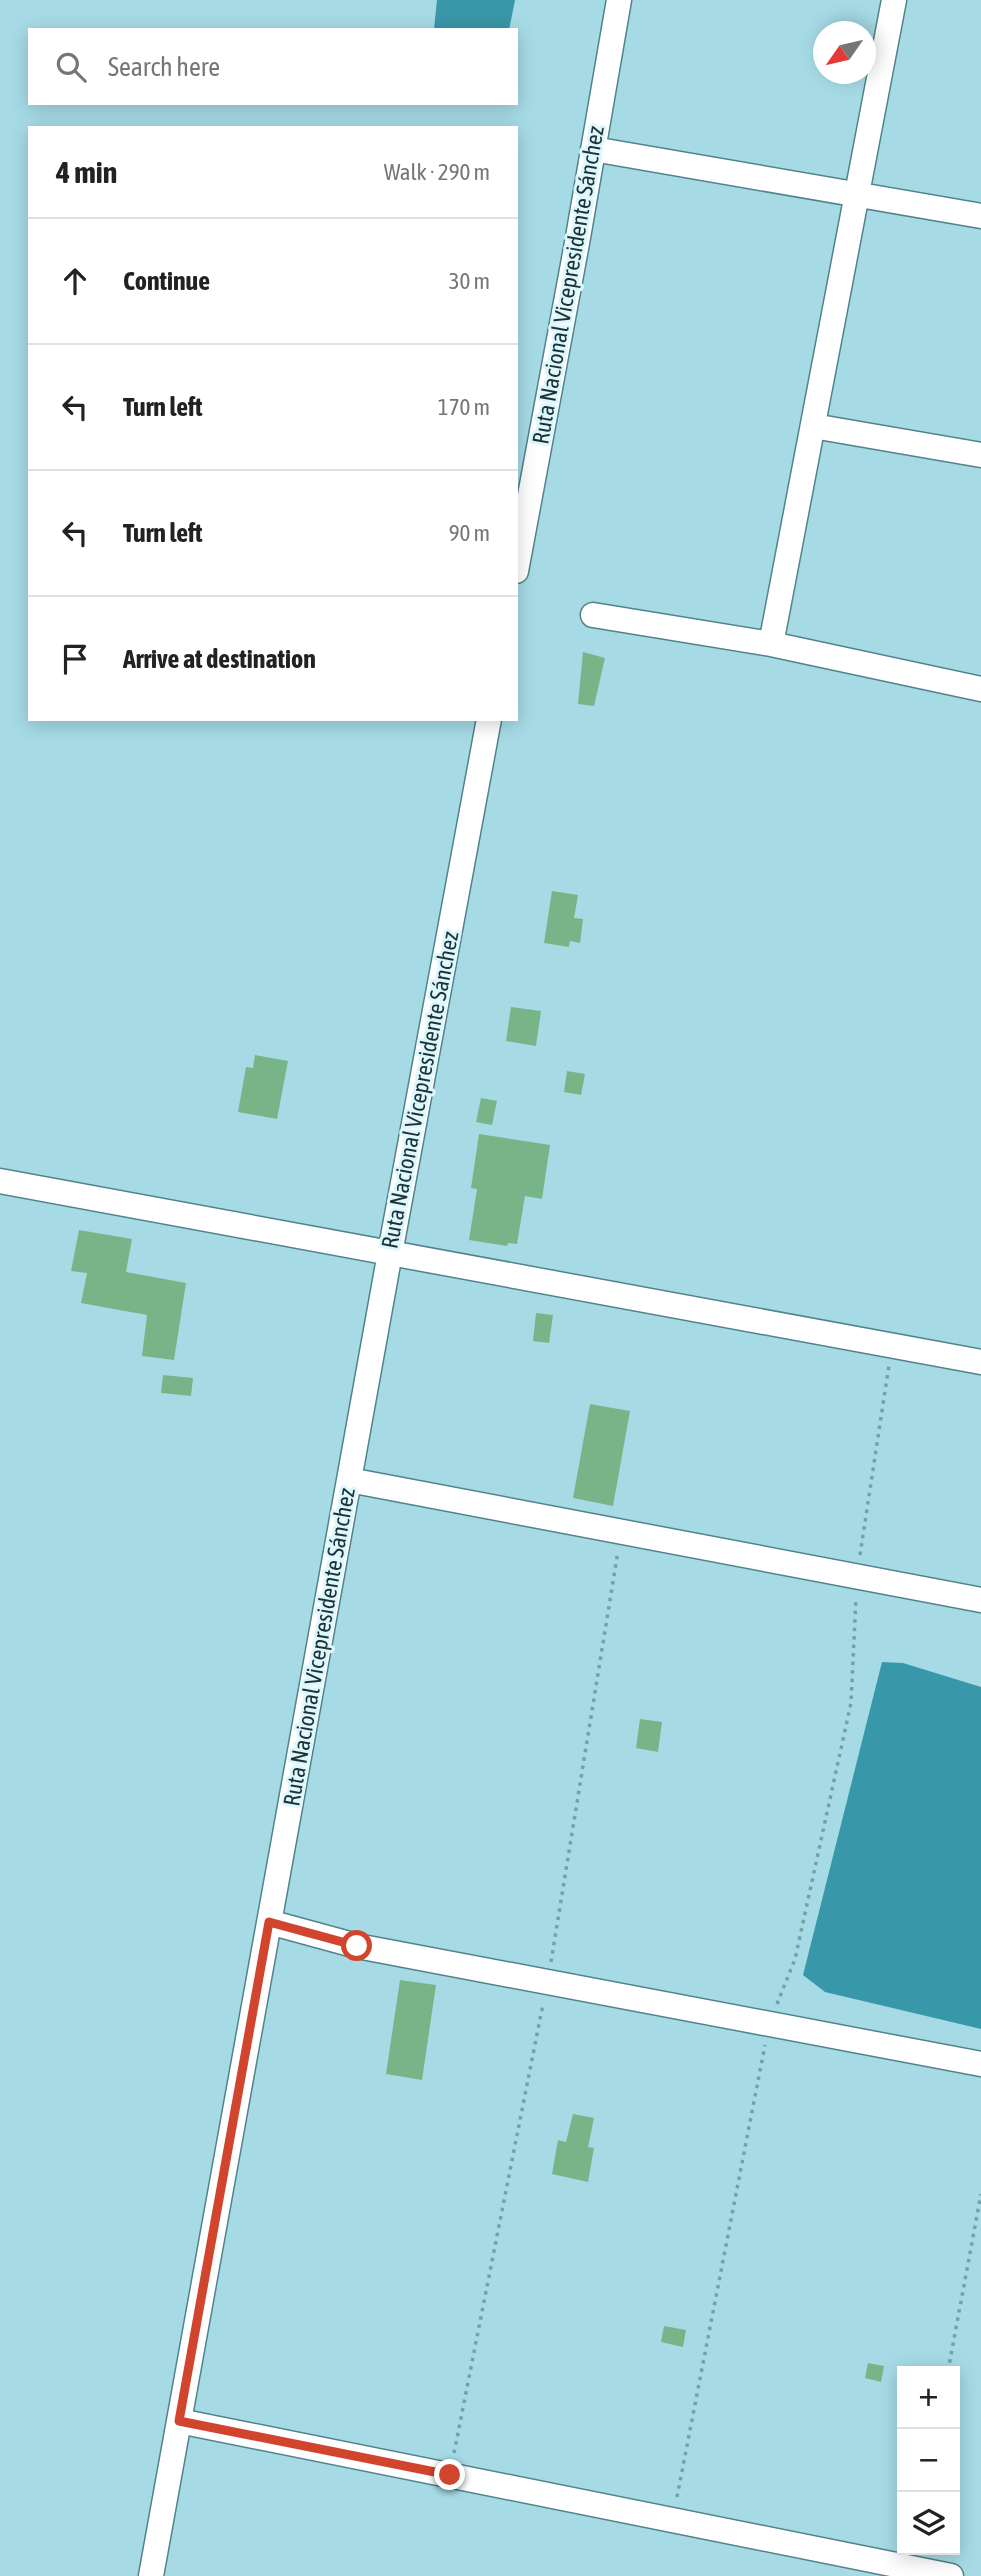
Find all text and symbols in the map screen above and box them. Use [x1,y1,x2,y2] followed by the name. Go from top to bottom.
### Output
[813,21,876,84] north arrow
[28,28,518,105] search box
[52,48,90,86] icon: search
[108,52,220,82] text: Search here
[527,124,609,446] street label: Ruta Nacional Vicepresidente Sánchez
[56,155,117,189] text: 4 min
[384,159,490,185] text: Walk · 290 m
[56,262,94,300] icon: ahead
[123,266,210,296] text: Continue
[449,268,490,294] text: 30 m
[56,388,94,426] icon: left
[123,392,203,422] text: Turn left
[438,394,490,420] text: 170 m
[56,514,94,552] icon: left
[123,518,203,548] text: Turn left
[449,520,490,546] text: 90 m
[56,640,94,678] icon: arrive
[123,644,316,674] text: Arrive at destination
[376,929,464,1251] street label: Ruta Nacional Vicepresidente Sánchez
[278,1486,360,1808] street label: Ruta Nacional Vicepresidente Sánchez
[341,1930,372,1961] route start
[897,2366,960,2555] map controls
[897,2366,960,2429] button: +
[897,2429,960,2492] button: −
[434,2459,465,2490] route end
[897,2492,960,2555] button: layers

